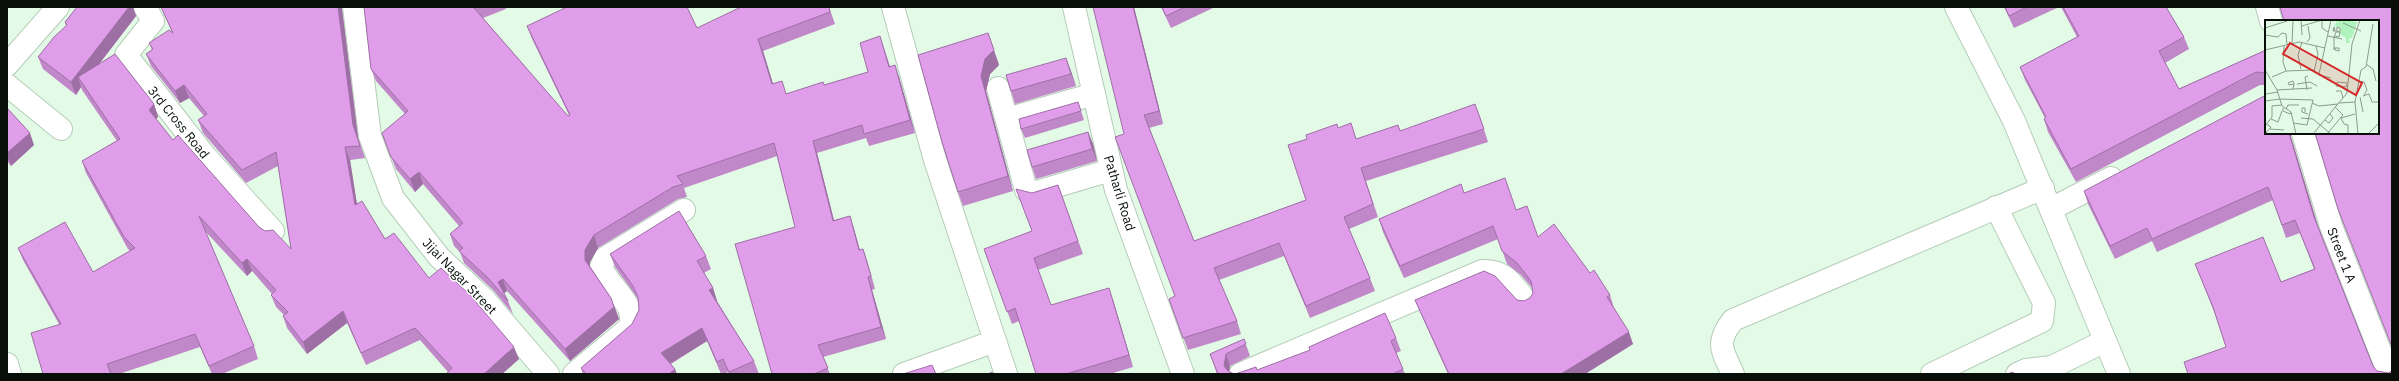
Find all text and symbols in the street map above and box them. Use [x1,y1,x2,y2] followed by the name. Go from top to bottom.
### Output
[2265,20,2379,134] inset map
[144,82,213,162] street label: 3rd Cross Road
[1100,153,1139,233] street label: Patharli Road
[2323,225,2360,286] street label: Street 1 A
[419,235,500,318] street label: Jijai Nagar Street

